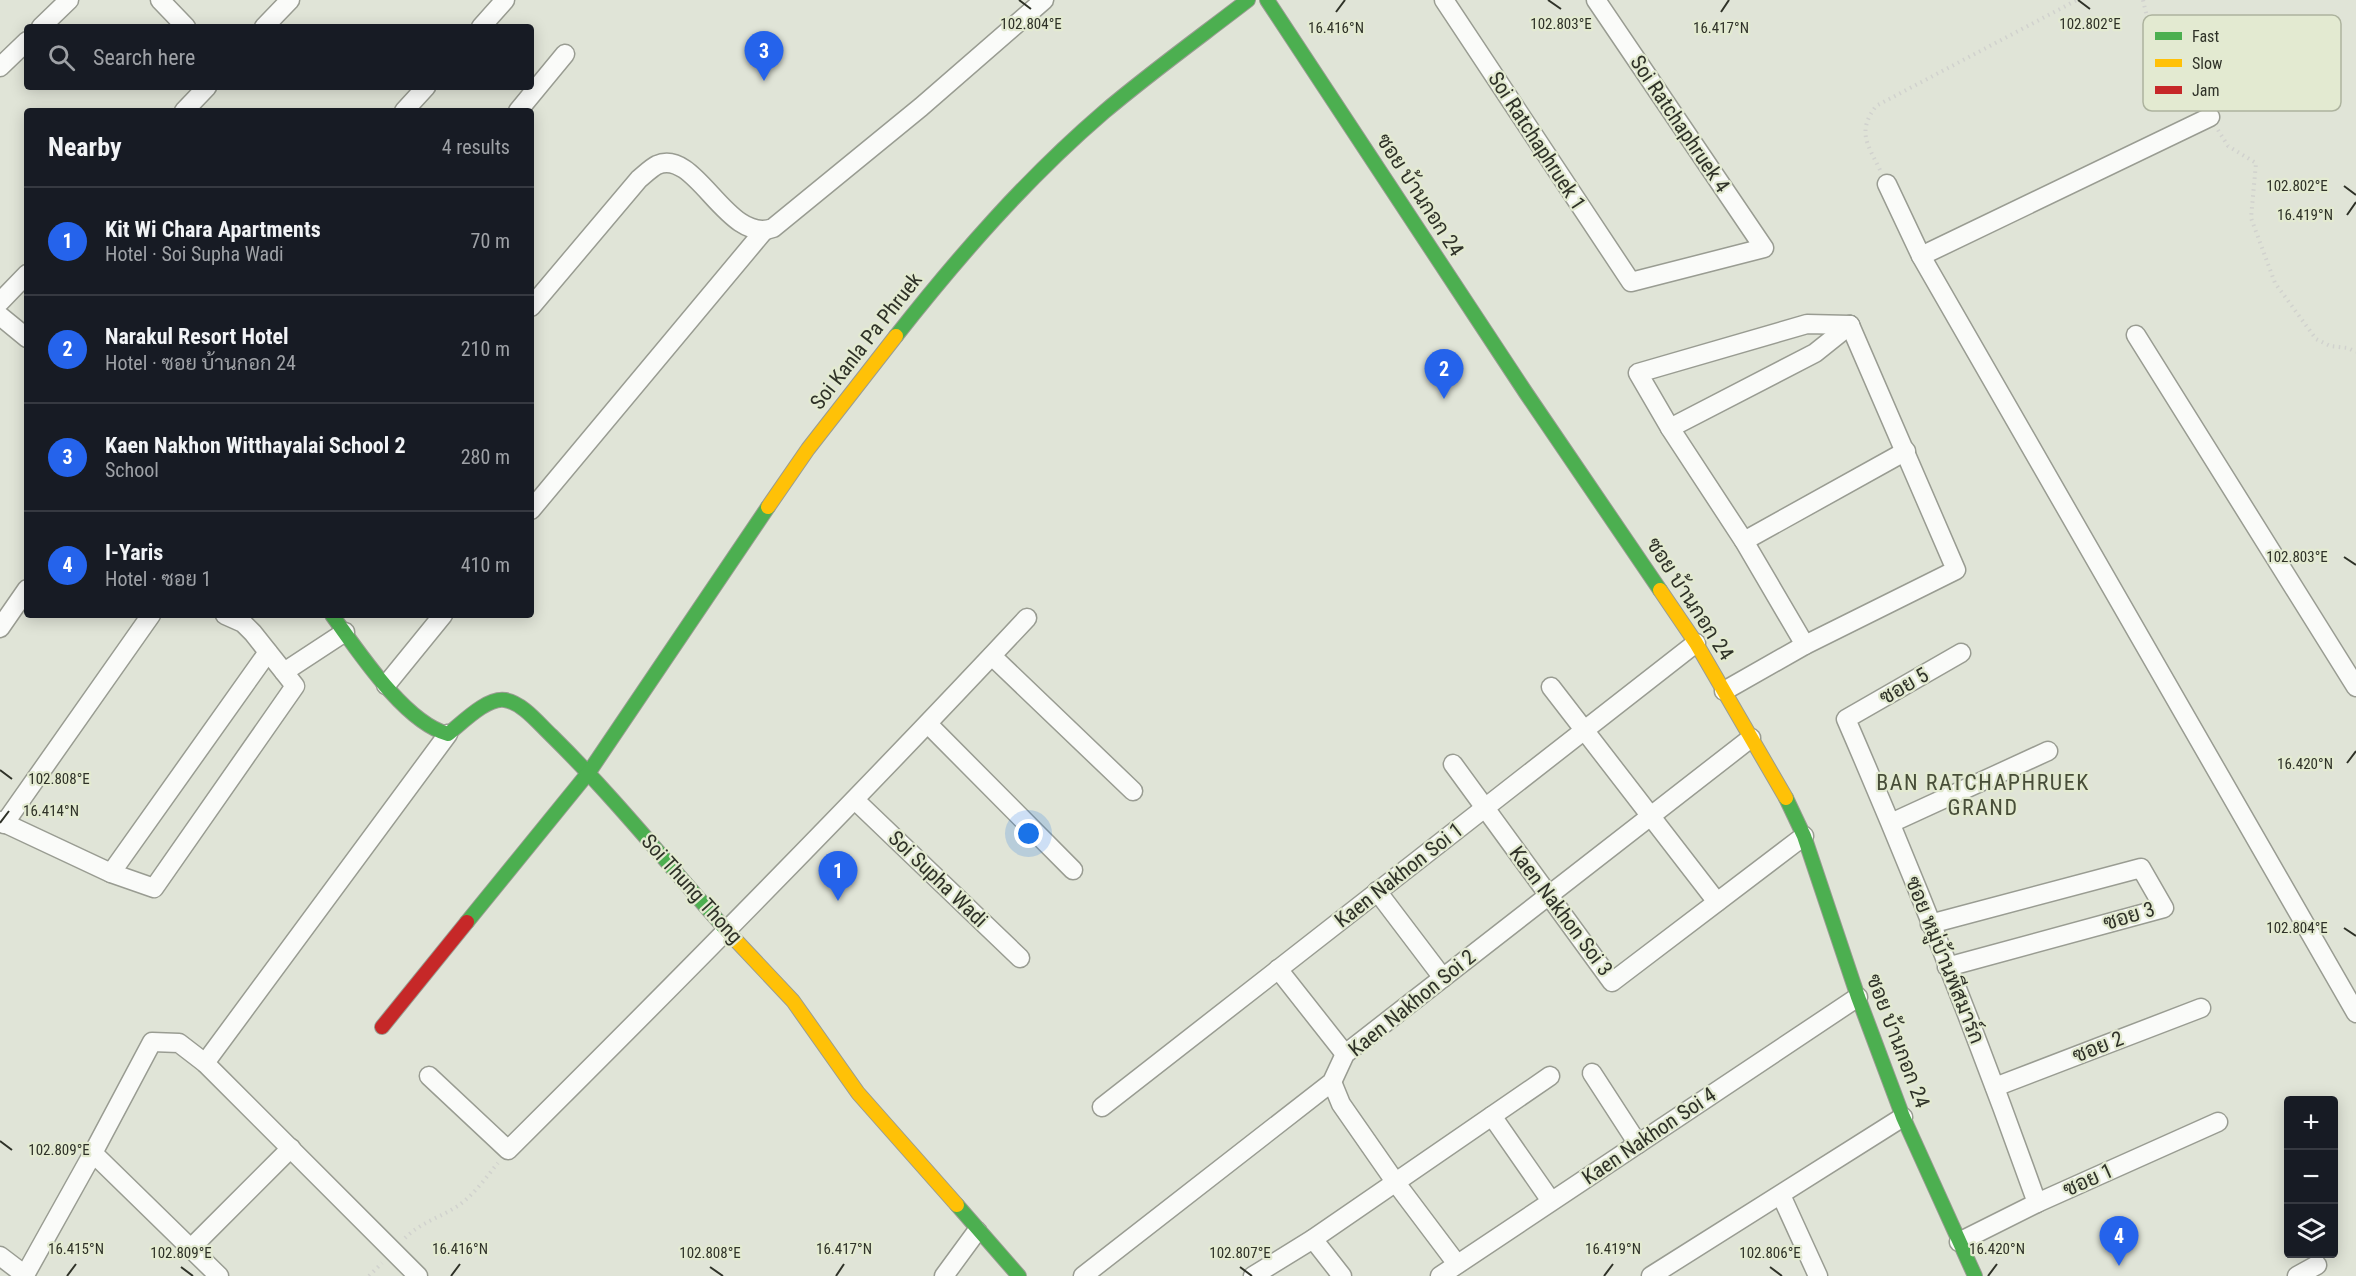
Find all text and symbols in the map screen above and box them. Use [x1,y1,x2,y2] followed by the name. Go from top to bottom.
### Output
[1000,15,1062,33] text: 102.804°E
[1530,15,1592,33] text: 102.803°E
[2059,15,2121,33] text: 102.802°E
[2143,15,2341,111] legend
[1308,19,1364,37] text: 16.416°N
[1693,19,1749,37] text: 16.417°N
[24,24,534,90] search box
[2192,27,2219,46] text: Fast
[744,32,783,81] pin: 3
[45,41,78,74] icon: search
[93,45,195,70] text: Search here
[1625,51,1735,197] street label: Soi Ratchaphruek 4
[2192,54,2222,73] text: Slow
[1483,67,1591,215] street label: Soi Ratchaphruek 1
[2192,81,2219,100] text: Jam
[1371,129,1469,261] street label: ซอย บ้านกอก 24
[48,132,122,162] text: Nearby
[442,135,510,159] text: 4 results
[2266,177,2328,195] text: 102.802°E
[2277,206,2333,224] text: 16.419°N
[105,217,321,242] text: Kit Wi Chara Apartments
[62,229,73,253] text: 1
[471,229,510,253] text: 70 m
[105,242,284,266] text: Hotel · Soi Supha Wadi
[805,268,927,414] street label: Soi Kanla Pa Phruek
[105,324,289,349] text: Narakul Resort Hotel
[62,337,73,361] text: 2
[461,337,510,361] text: 210 m
[1424,350,1464,399] pin: 2
[105,351,296,375] text: Hotel · ซอย บ้านกอก 24
[105,433,406,458] text: Kaen Nakhon Witthayalai School 2
[62,445,73,469] text: 3
[461,445,510,469] text: 280 m
[105,458,159,482] text: School
[1641,533,1739,665] street label: ซอย บ้านกอก 24
[105,540,163,565] text: I-Yaris
[2266,548,2328,566] text: 102.803°E
[62,553,73,577] text: 4
[461,553,510,577] text: 410 m
[105,567,211,591] text: Hotel · ซอย 1
[1875,662,1933,710] street label: ซอย 5
[2277,755,2333,773] text: 16.420°N
[28,770,90,788] text: 102.808°E
[1876,770,2090,820] district label: BAN RATCHAPHRUEK GRAND
[23,802,79,820] text: 16.414°N
[1330,818,1468,932] street label: Kaen Nakhon Soi 1
[1014,819,1043,848] your location
[883,826,993,932] street label: Soi Supha Wadi
[637,829,747,949] street label: Soi Thung Thong
[1504,841,1618,981] street label: Kaen Nakhon Soi 3
[818,852,858,901] pin: 1
[1898,872,1991,1048] street label: ซอย หมู่บ้านพีสมาร์ก
[2100,897,2158,935] street label: ซอย 3
[2266,919,2328,937] text: 102.804°E
[1344,945,1480,1061] street label: Kaen Nakhon Soi 2
[1861,971,1935,1111] street label: ซอย บ้านกอก 24
[2069,1026,2127,1068] street label: ซอย 2
[1578,1082,1720,1190] street label: Kaen Nakhon Soi 4
[2284,1096,2338,1258] map controls
[2284,1096,2338,1150] button: +
[28,1141,90,1159] text: 102.809°E
[2284,1150,2338,1204] button: −
[2059,1158,2117,1202] street label: ซอย 1
[2284,1204,2338,1258] button: layers
[2100,1216,2138,1266] pin: 4
[48,1240,104,1258] text: 16.415°N
[432,1240,488,1258] text: 16.416°N
[816,1240,872,1258] text: 16.417°N
[1585,1240,1641,1258] text: 16.419°N
[1969,1240,2025,1258] text: 16.420°N
[150,1244,212,1262] text: 102.809°E
[679,1244,741,1262] text: 102.808°E
[1209,1244,1271,1262] text: 102.807°E
[1739,1244,1801,1262] text: 102.806°E

